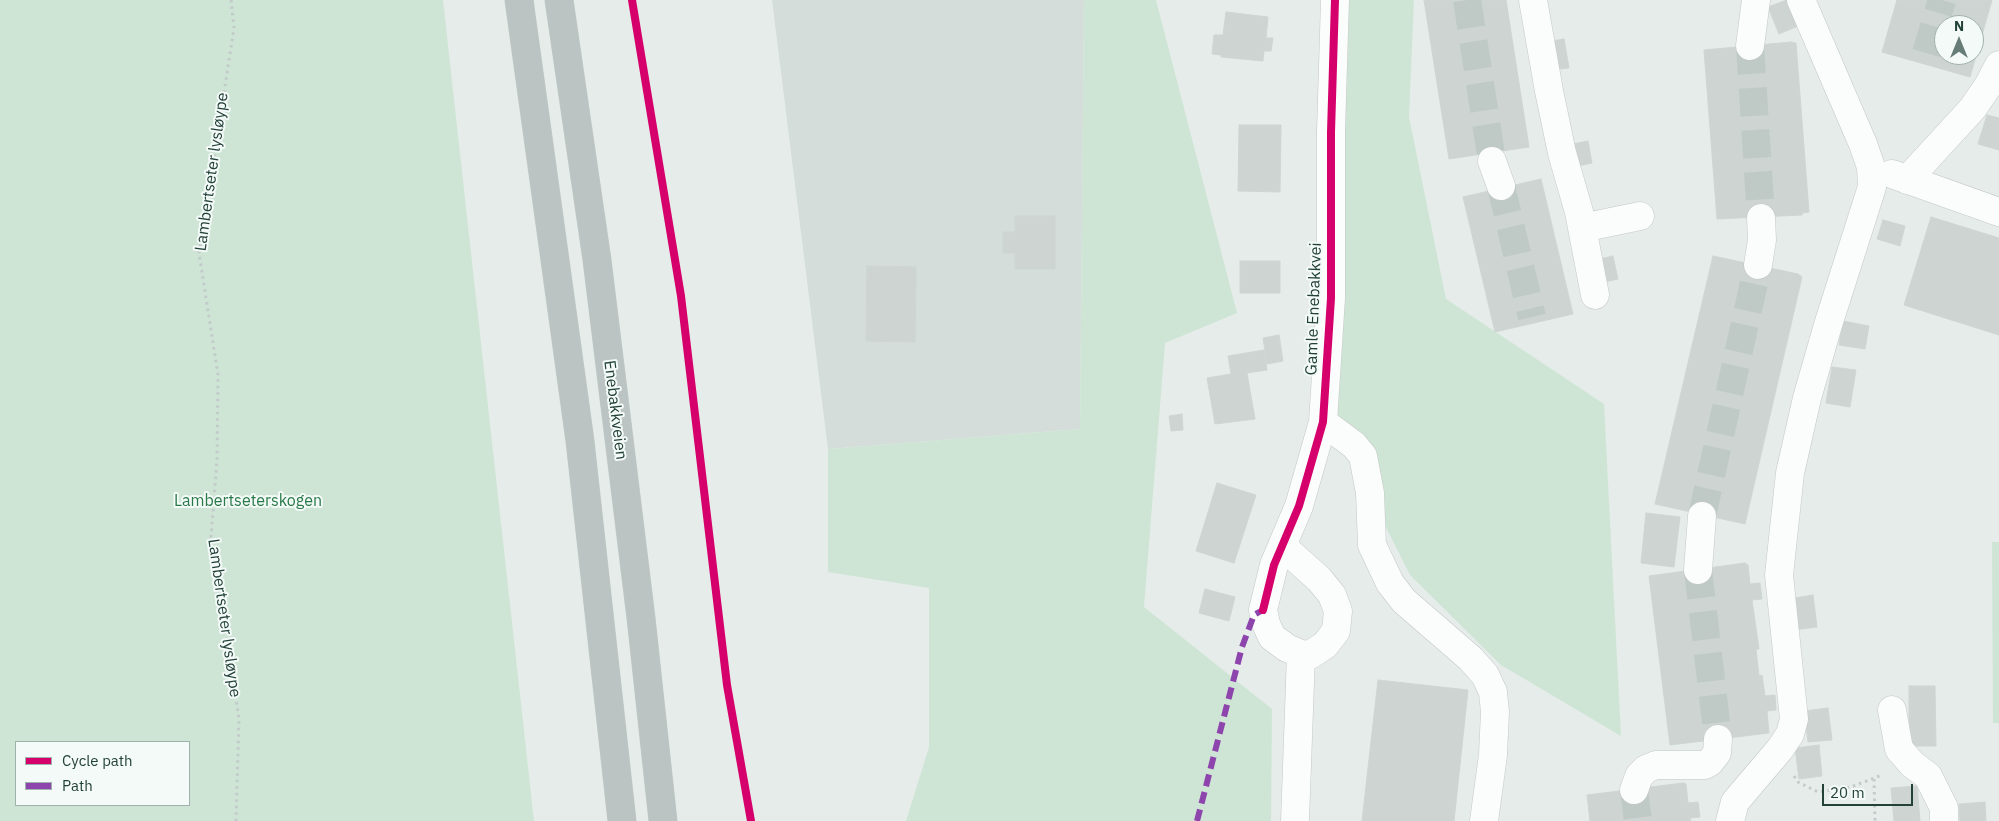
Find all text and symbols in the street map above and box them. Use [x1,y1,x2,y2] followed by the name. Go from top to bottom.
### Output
[1934,15,1984,65] north arrow
[1954,17,1964,35] text: N
[191,91,233,253] street label: Lambertseter lysløype
[1302,242,1326,376] street label: Gamle Enebakkvei
[599,359,631,461] street label: Enebakkveien
[174,491,322,511] park label: Lambertseterskogen
[203,537,245,699] street label: Lambertseter lysløype
[15,741,190,806] legend
[62,751,133,770] text: Cycle path
[1824,774,1915,806] scale bar
[62,776,93,795] text: Path
[1830,783,1865,802] text: 20 m

